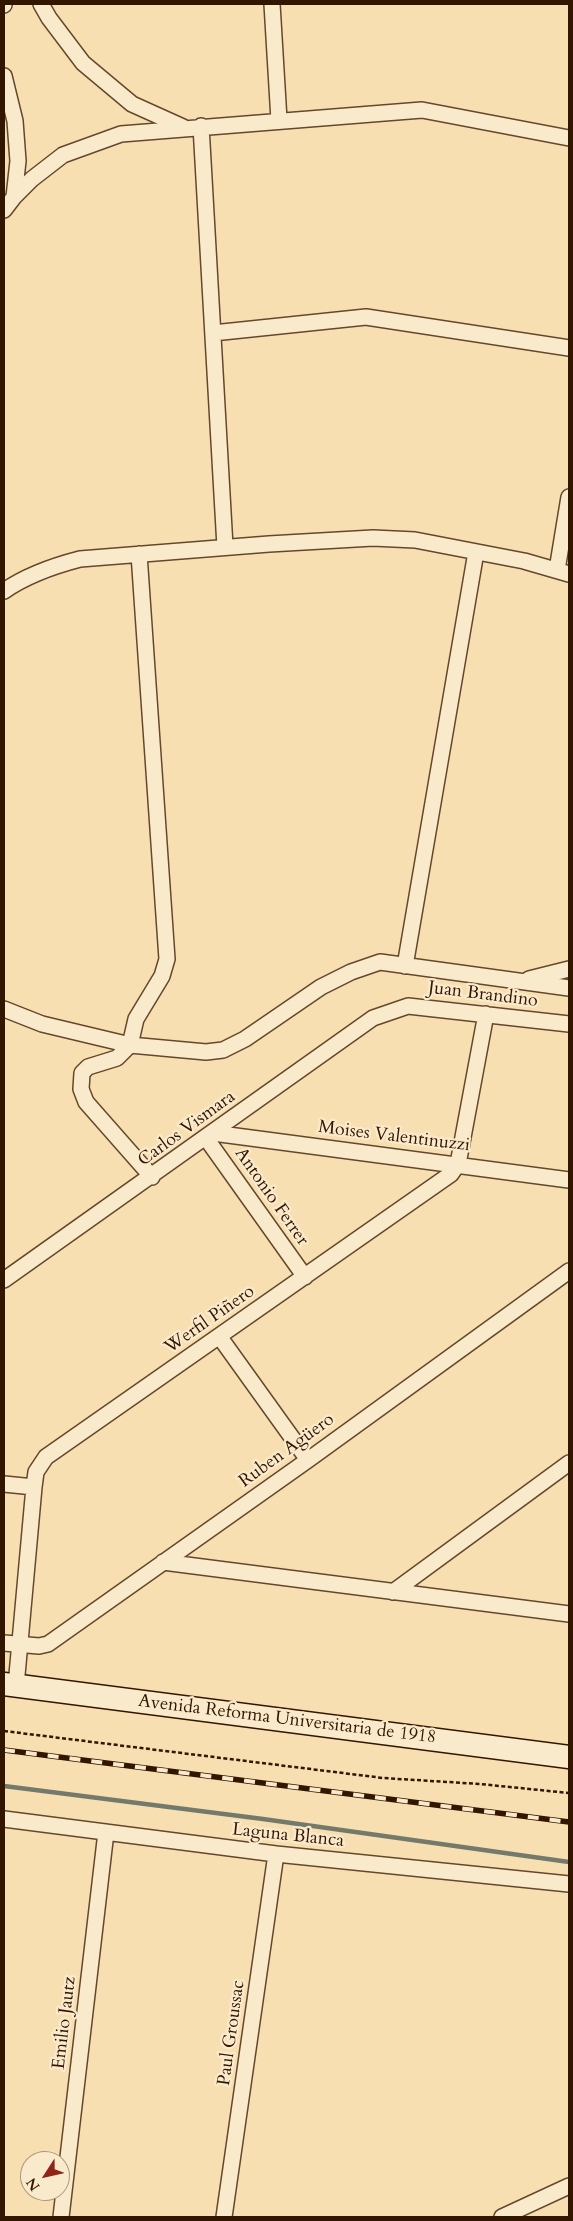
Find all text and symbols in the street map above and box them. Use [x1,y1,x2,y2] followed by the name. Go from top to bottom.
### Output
[427,978,539,1012] street label: Juan Brandino
[134,1086,240,1172] street label: Carlos Vismara
[317,1117,471,1157] street label: Moises Valentinuzzi
[229,1144,313,1250] street label: Antonio Ferrer
[161,1281,259,1359] street label: Werfil Piñero
[235,1409,339,1493] street label: Ruben Agüero
[137,1691,437,1749] street label: Avenida Reforma Universitaria de 1918
[231,1819,345,1853] street label: Laguna Blanca
[49,1975,81,2071] street label: Emilio Jautz
[214,1979,250,2087] street label: Paul Groussac
[20,2151,70,2201] north arrow
[22,2174,44,2195] text: N

